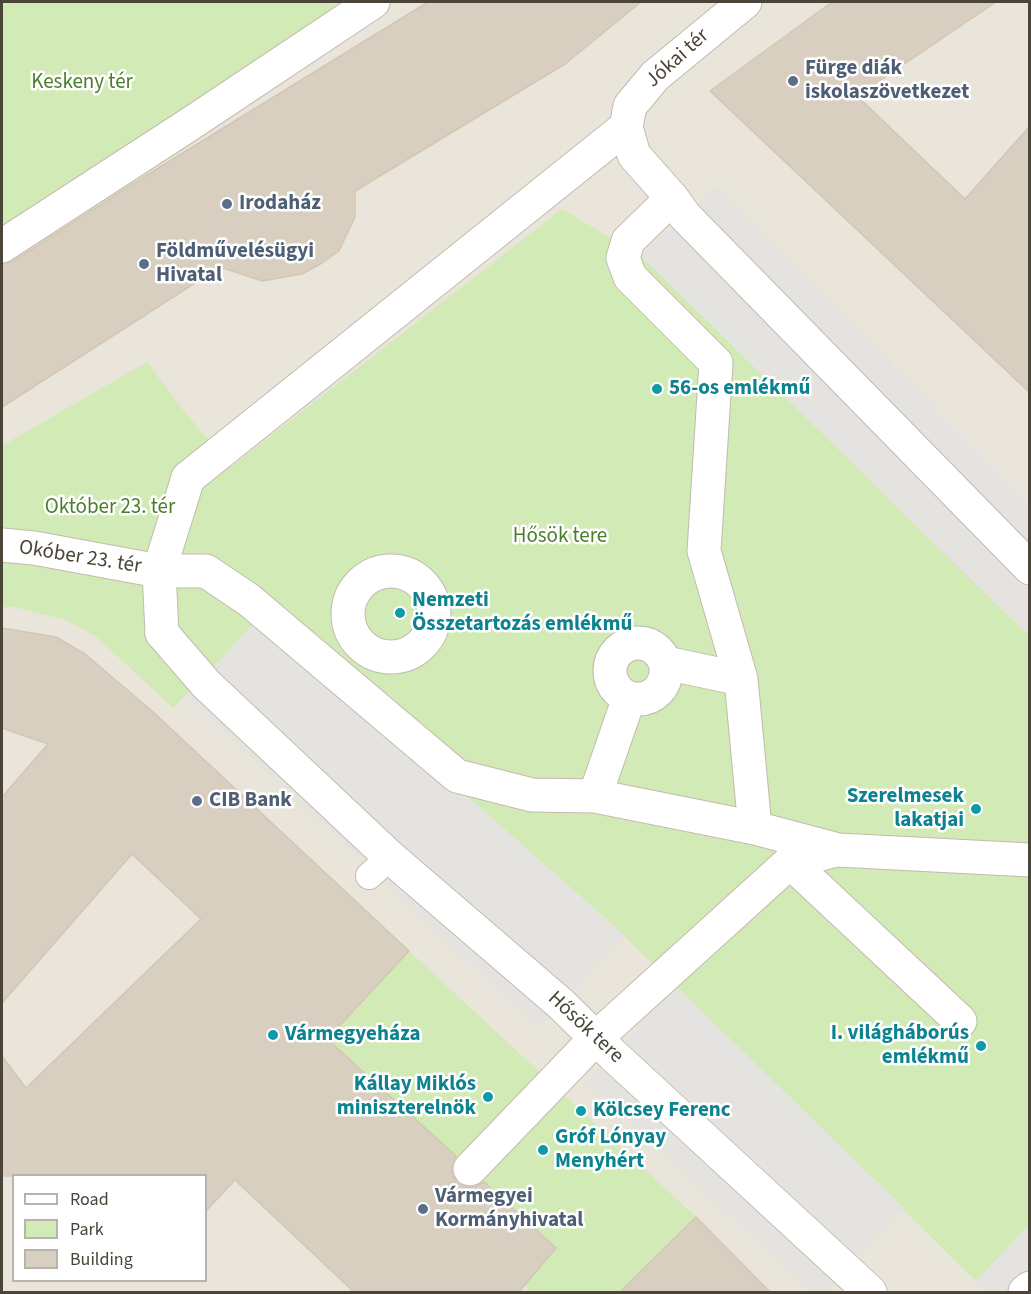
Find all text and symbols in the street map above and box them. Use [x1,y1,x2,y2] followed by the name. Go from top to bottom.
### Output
[641,24,715,94] street label: Jókai tér
[805,56,969,106] place label: Fürge diák iskolaszövetkezet
[31,70,133,96] park label: Keskeny tér
[786,74,800,88] marker: Fürge diák iskolaszövetkezet
[239,191,321,217] place label: Irodaház
[220,197,234,211] marker: Irodaház
[156,239,314,289] place label: Földművelésügyi Hivatal
[137,257,151,271] marker: Földművelésügyi Hivatal
[669,376,810,402] place label: 56-os emlékmű
[650,382,664,396] marker: 56-os emlékmű
[45,495,175,521] park label: Október 23. tér
[513,524,607,550] park label: Hősök tere
[17,536,143,580] street label: Okóber 23. tér
[412,588,632,638] place label: Nemzeti Összetartozás emlékmű
[393,606,407,620] marker: Nemzeti Összetartozás emlékmű
[847,784,964,834] place label: Szerelmesek lakatjai
[209,788,292,814] place label: CIB Bank
[190,794,204,808] marker: CIB Bank
[969,802,983,816] marker: Szerelmesek lakatjai
[542,987,628,1069] street label: Hősök tere
[831,1021,969,1071] place label: I. világháborús emlékmű
[285,1022,420,1048] place label: Vármegyeháza
[266,1028,280,1042] marker: Vármegyeháza
[974,1039,988,1053] marker: I. világháborús emlékmű
[337,1072,476,1122] place label: Kállay Miklós miniszterelnök
[481,1090,495,1104] marker: Kállay Miklós miniszterelnök
[593,1098,731,1124] place label: Kölcsey Ferenc
[574,1104,588,1118] marker: Kölcsey Ferenc
[555,1125,666,1175] place label: Gróf Lónyay Menyhért
[536,1143,550,1157] marker: Gróf Lónyay Menyhért
[12,1174,207,1282] legend
[435,1184,583,1234] place label: Vármegyei Kormányhivatal
[70,1187,109,1212] text: Road
[416,1202,430,1216] marker: Vármegyei Kormányhivatal
[70,1217,104,1242] text: Park
[70,1247,133,1272] text: Building

